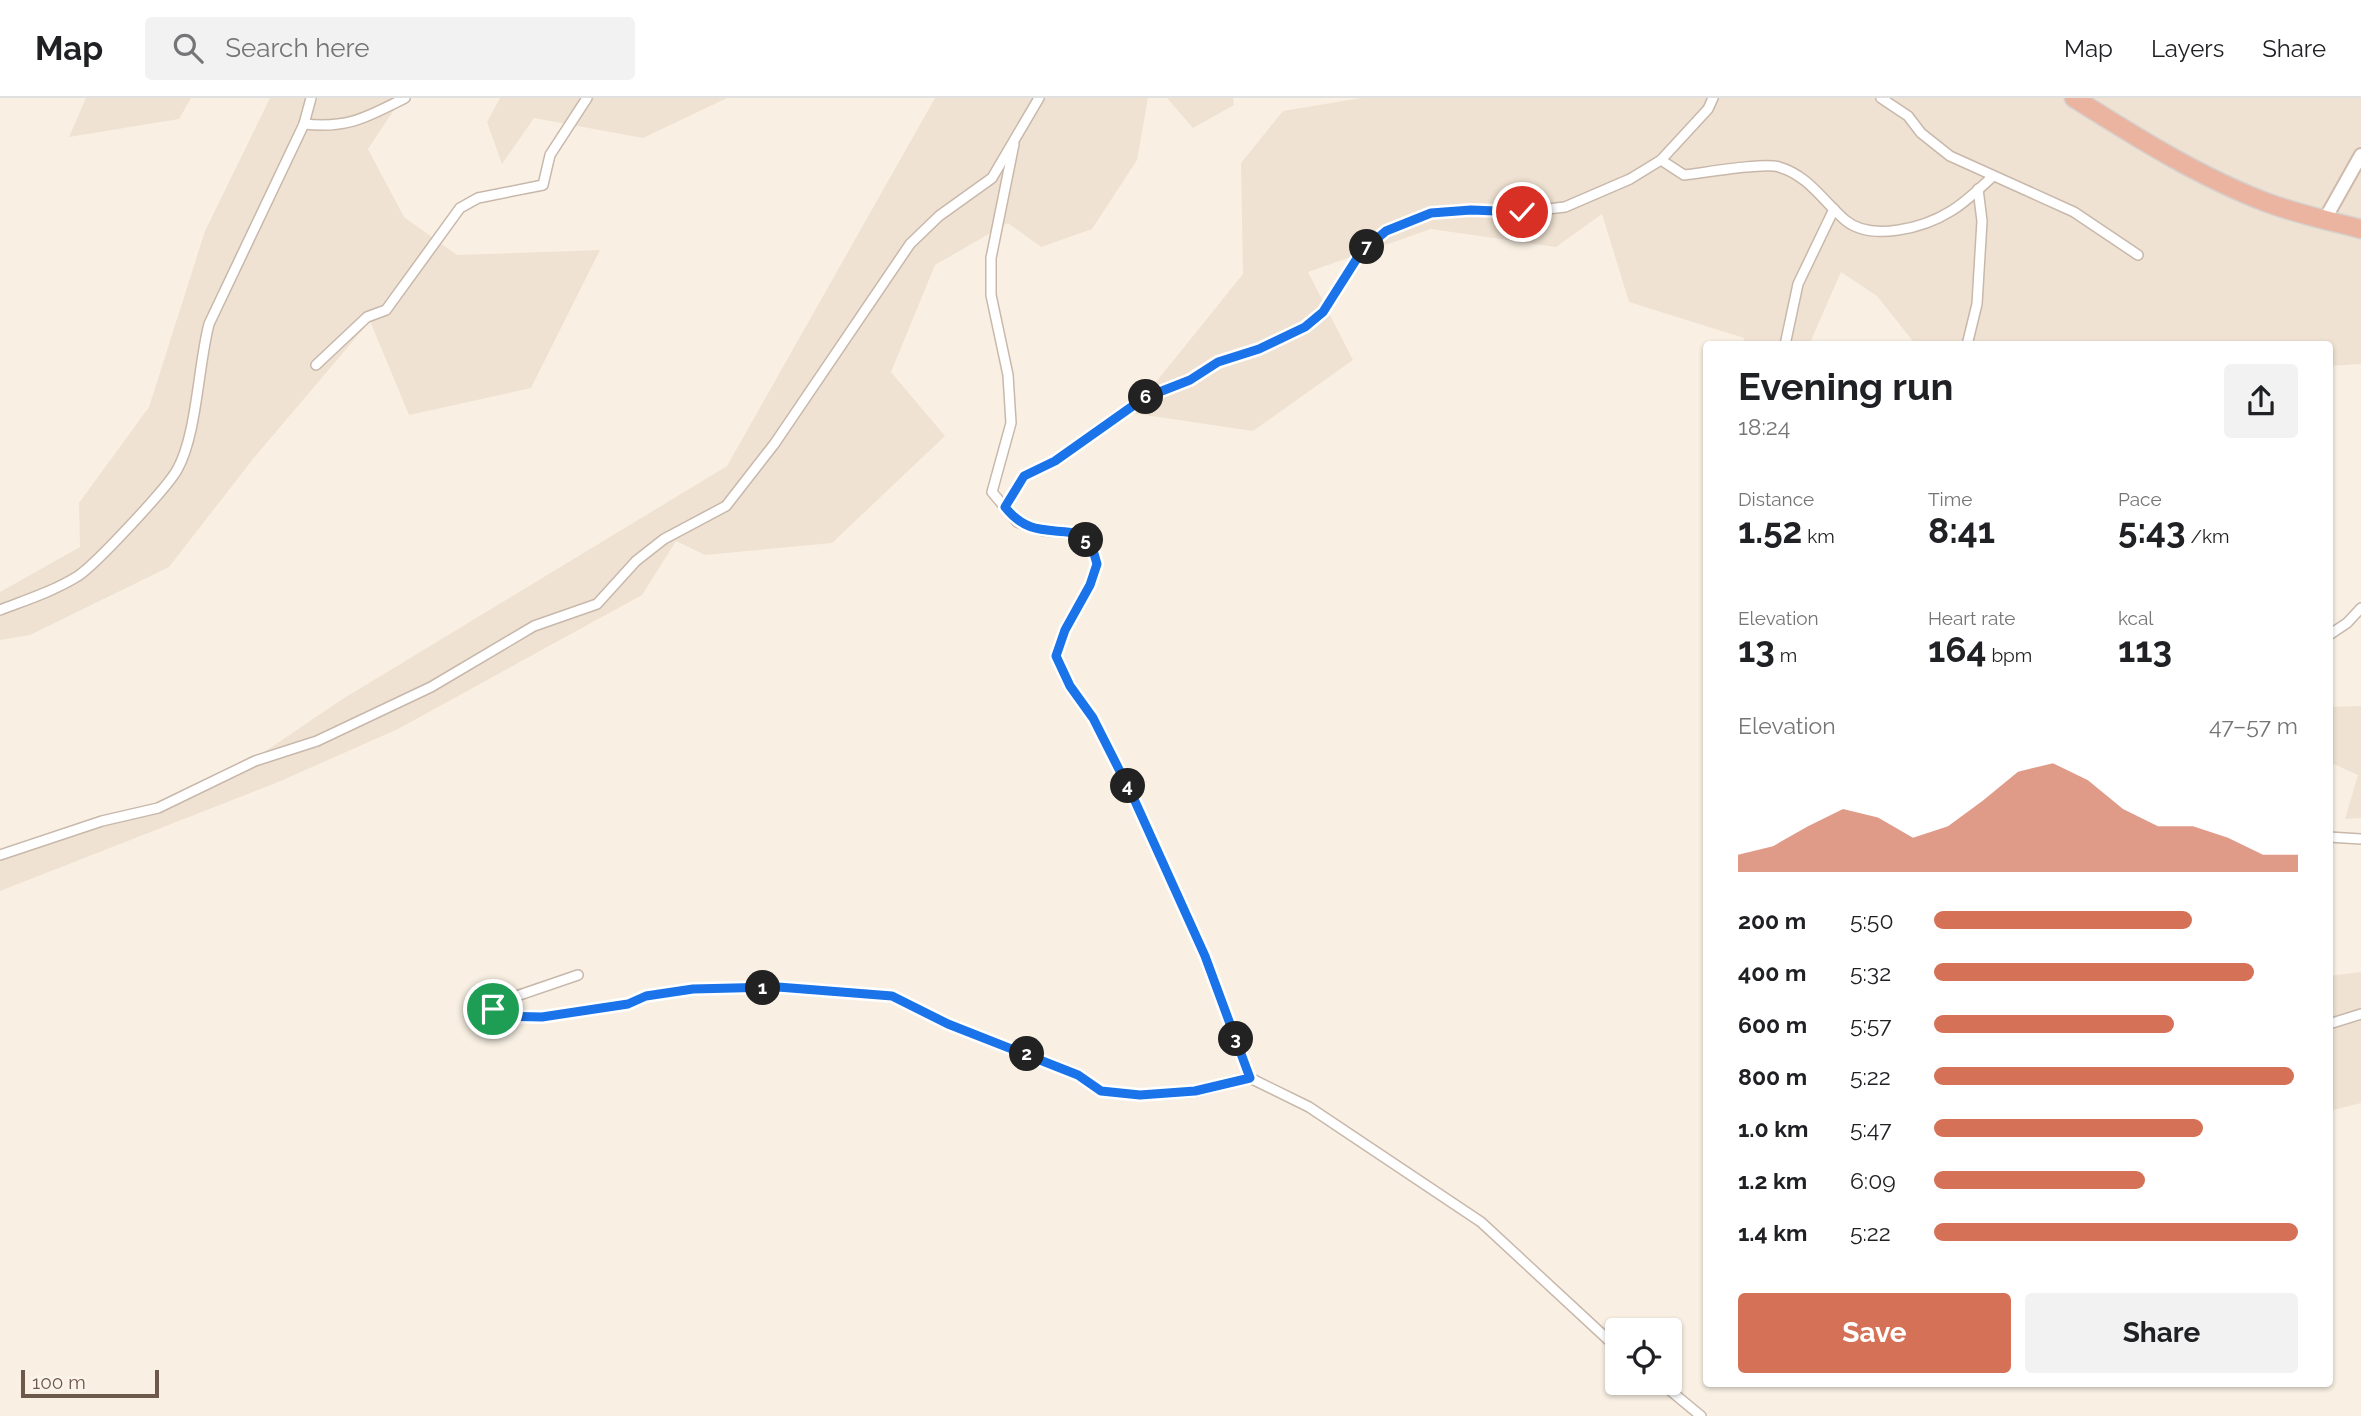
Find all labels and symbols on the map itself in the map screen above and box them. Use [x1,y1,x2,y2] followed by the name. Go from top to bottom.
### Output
[1492,182,1552,242] pin
[1350,230,1384,264] pin: 7
[1128,380,1164,414] pin: 6
[1068,522,1104,558] pin: 5
[1110,768,1146,804] pin: 4
[746,970,780,1006] pin: 1
[463,979,523,1039] pin
[1218,1021,1254,1056] pin: 3
[1010,1037,1044,1072] pin: 2
[21,1367,159,1399] scale bar

